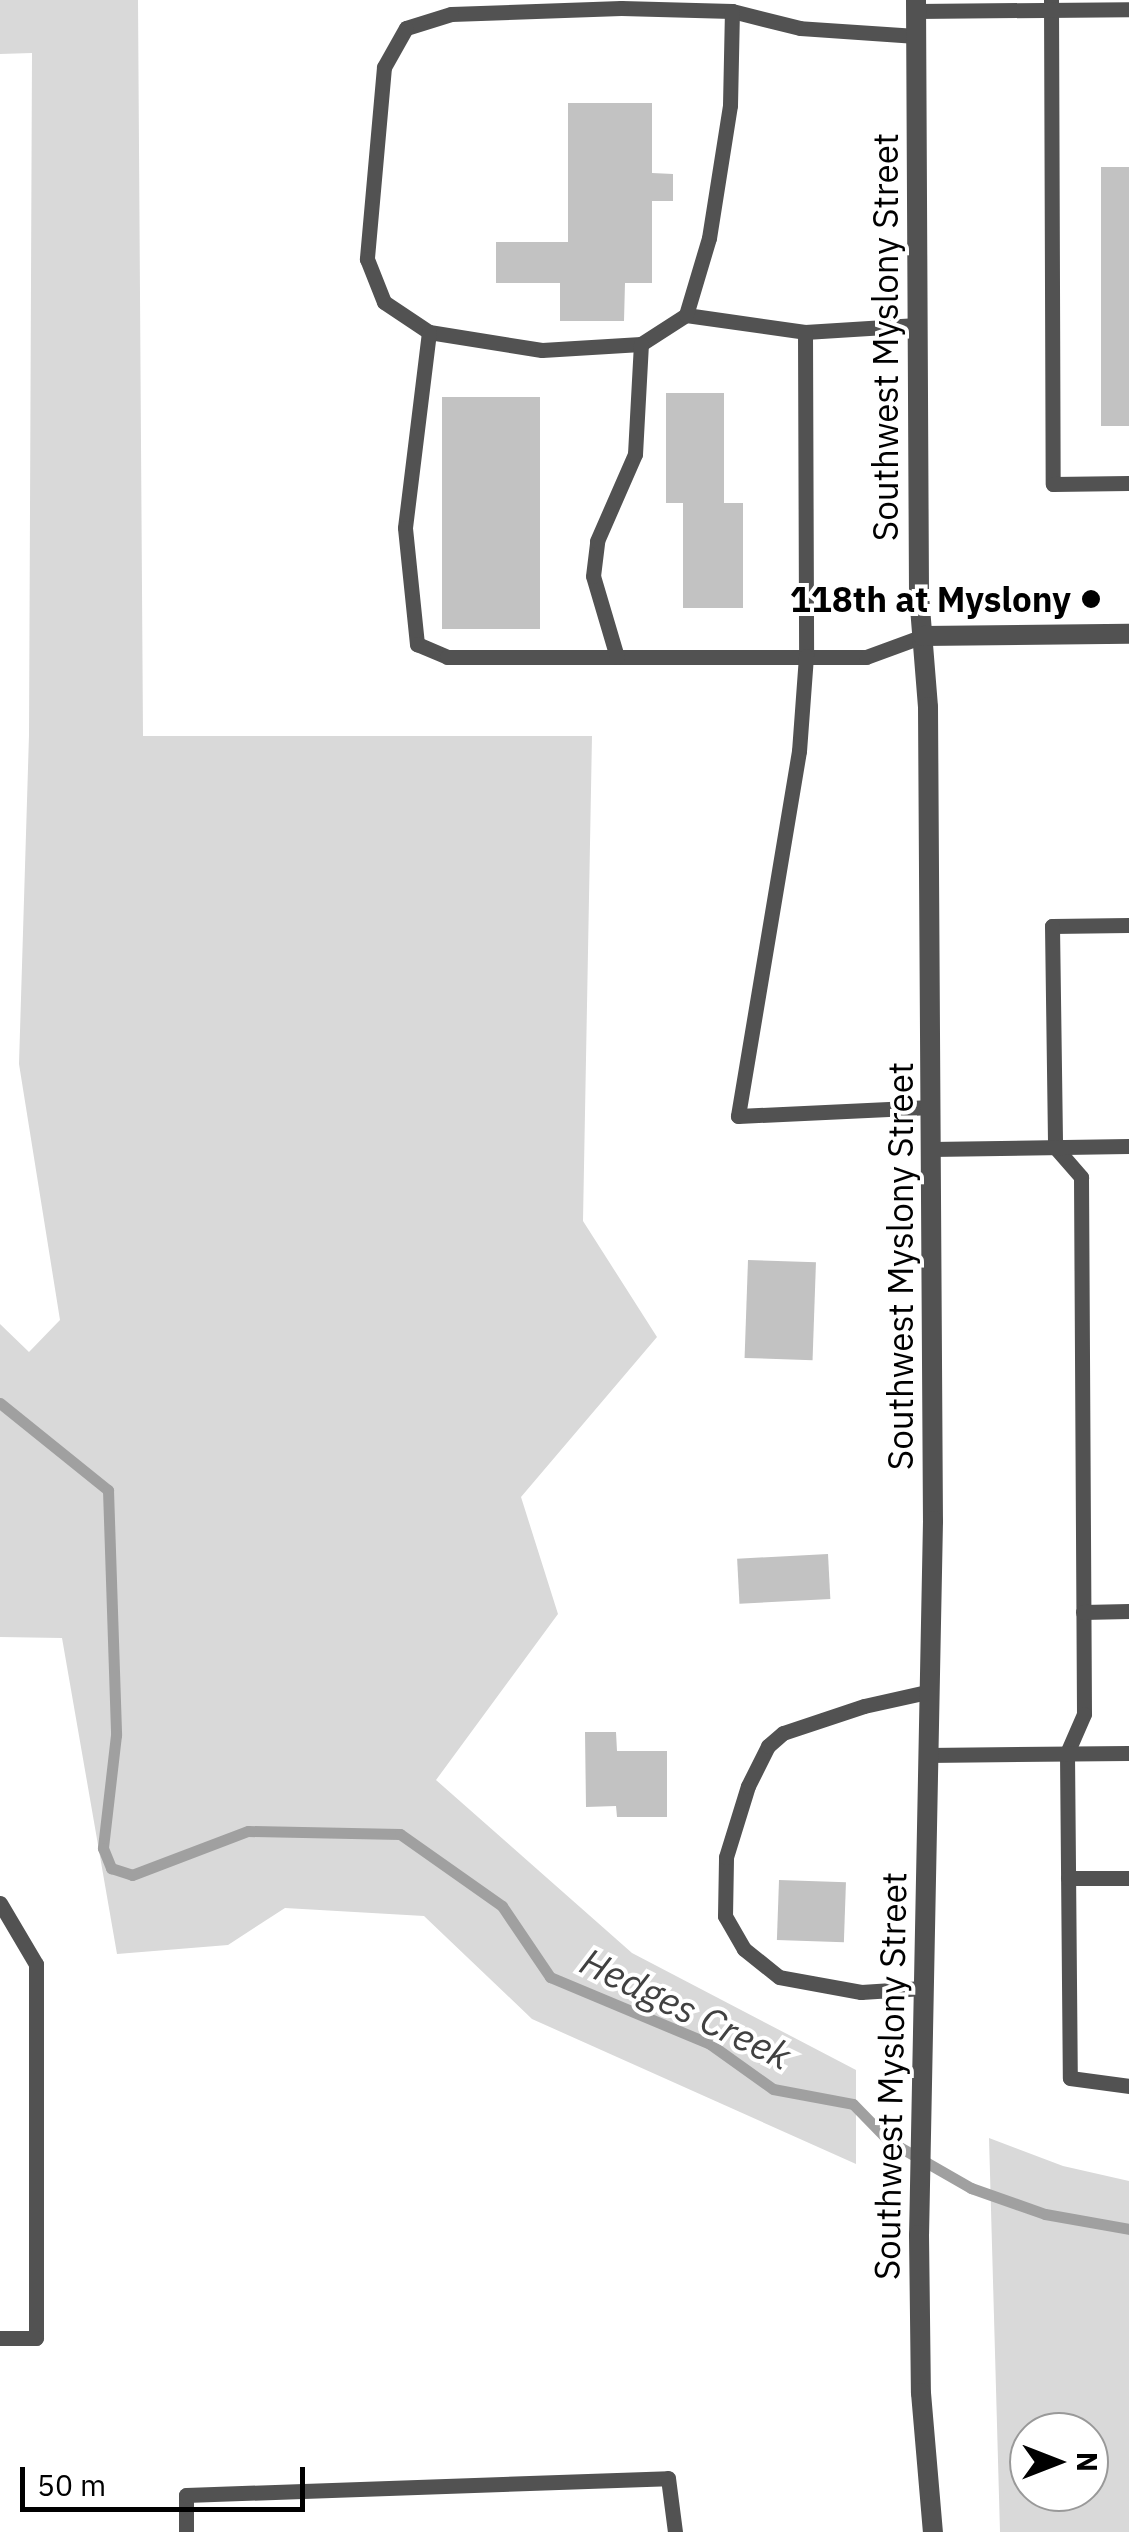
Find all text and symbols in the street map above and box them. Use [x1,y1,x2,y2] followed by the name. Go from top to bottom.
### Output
[864,133,906,541] street label: Southwest Myslony Street
[790,578,1071,620] place label: 118th at Myslony
[1080,588,1102,610] marker: 118th at Myslony
[879,1062,921,1470] street label: Southwest Myslony Street
[865,1872,915,2280] street label: Southwest Myslony Street
[573,1937,799,2079] water label: Hedges Creek
[1009,2412,1109,2512] north arrow
[25,2447,310,2509] scale bar
[1069,2452,1106,2472] text: N
[37,2465,106,2504] text: 50 m

